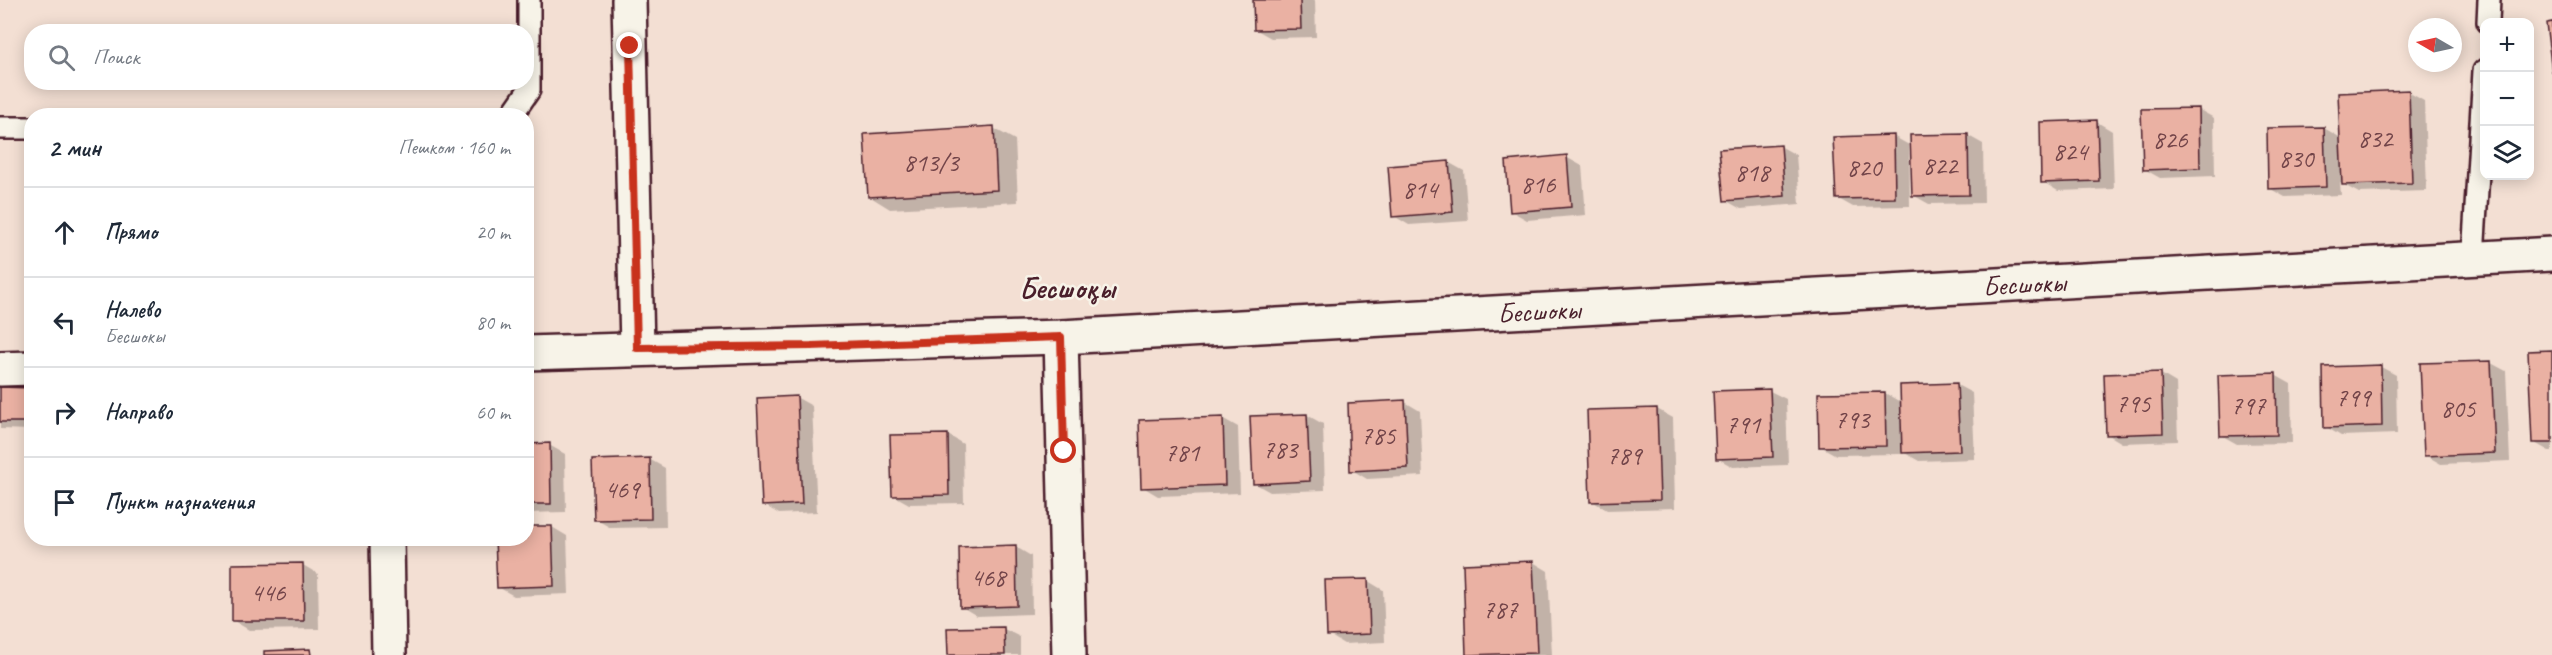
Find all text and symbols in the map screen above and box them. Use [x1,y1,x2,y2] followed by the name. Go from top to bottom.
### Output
[2408,18,2462,72] north arrow
[2480,18,2534,180] map controls
[2480,18,2534,72] button: +
[24,24,534,90] search box
[616,32,642,58] route end
[45,41,78,74] icon: search
[93,43,139,71] text: Поиск
[2480,72,2534,126] button: −
[2357,122,2395,155] house number: 832
[2152,123,2189,156] house number: 826
[2480,126,2534,180] button: layers
[48,131,101,164] text: 2 мин
[398,135,510,160] text: Пешком · 160 m
[2052,135,2090,168] house number: 824
[2278,142,2316,175] house number: 830
[903,146,961,179] house number: 813/3
[1922,149,1960,182] house number: 822
[1846,151,1884,184] house number: 820
[1734,156,1772,189] house number: 818
[1520,168,1557,201] house number: 816
[1402,173,1440,206] house number: 814
[48,216,81,249] icon: ahead
[105,218,157,246] text: Прямо
[476,220,510,245] text: 20 m
[1982,263,2069,303] street label: Бесшокы
[1019,269,1117,307] district label: Бесшоқы
[1496,290,1584,330] street label: Бесшокы
[105,296,161,324] text: Налево
[48,306,81,339] icon: left
[476,310,510,335] text: 80 m
[105,324,164,349] text: Бесшокы
[2335,381,2373,414] house number: 799
[2115,387,2152,420] house number: 795
[2230,389,2267,422] house number: 797
[2440,392,2477,425] house number: 805
[48,396,81,429] icon: right
[105,398,172,426] text: Направо
[476,400,510,425] text: 60 m
[1834,403,1872,436] house number: 793
[1725,408,1762,441] house number: 791
[1360,419,1397,452] house number: 785
[1262,433,1300,466] house number: 783
[1164,436,1201,469] house number: 781
[1050,437,1076,463] route start
[1606,439,1644,472] house number: 789
[604,473,642,506] house number: 469
[48,486,81,519] icon: arrive
[105,488,254,516] text: Пункт назначения
[970,561,1008,594] house number: 468
[250,576,287,609] house number: 446
[1482,593,1519,626] house number: 787

